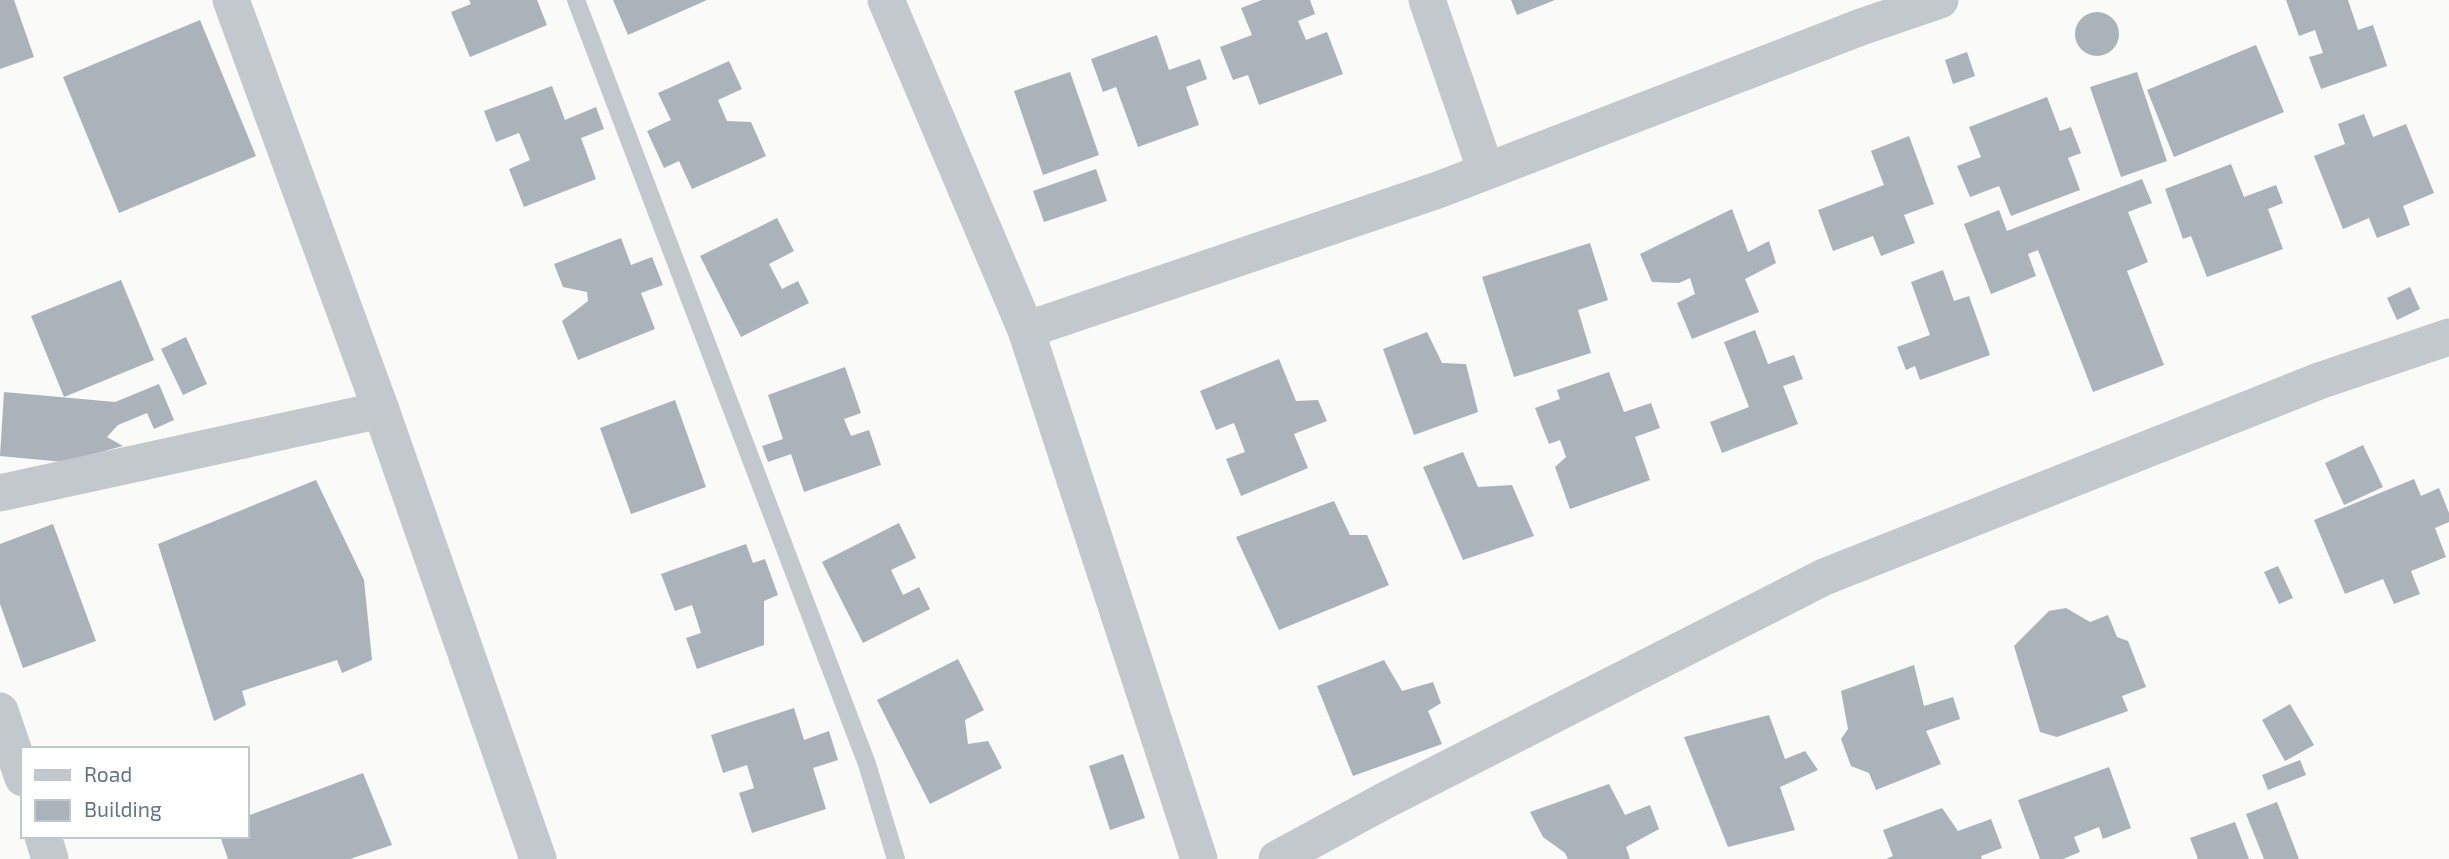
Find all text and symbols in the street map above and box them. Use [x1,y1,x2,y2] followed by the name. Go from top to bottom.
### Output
[21,747,248,838] legend
[84,761,132,786] text: Road
[84,796,162,821] text: Building

